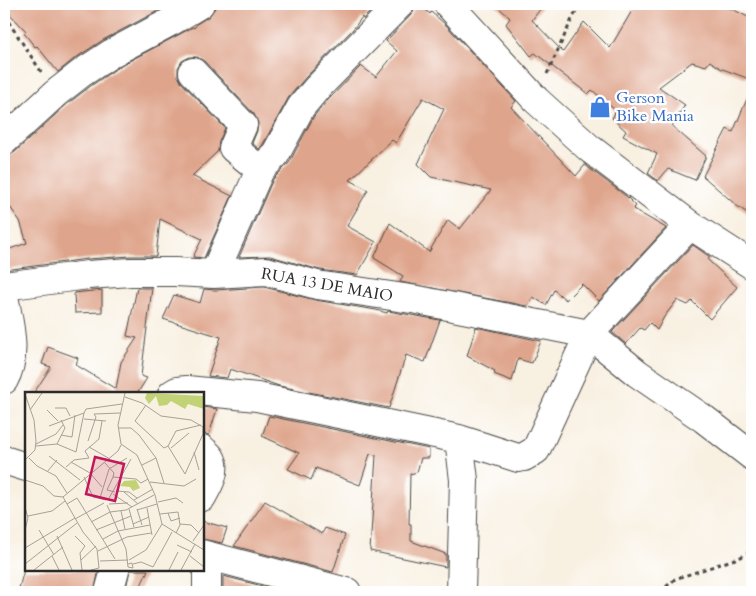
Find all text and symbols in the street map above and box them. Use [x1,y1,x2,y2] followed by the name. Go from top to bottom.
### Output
[616,87,694,127] place label: Gerson Bike Mania
[587,94,613,120] shop icon: Gerson Bike Mania
[259,263,395,307] street label: RUA 13 DE MAIO
[25,392,204,571] inset map

